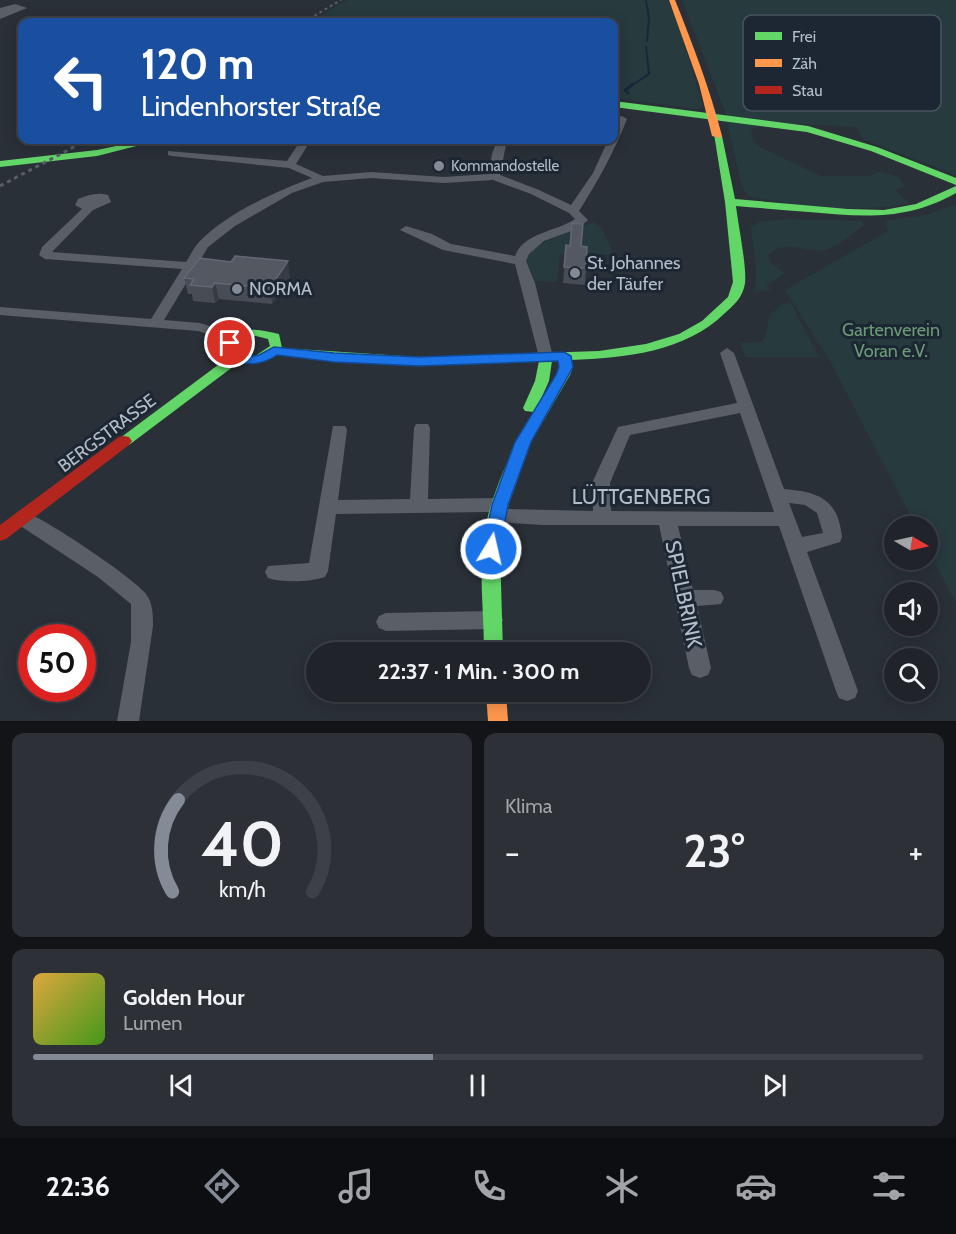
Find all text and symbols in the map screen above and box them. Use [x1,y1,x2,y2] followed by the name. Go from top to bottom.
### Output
[743,15,941,111] legend
[792,27,816,46] text: Frei
[141,38,254,90] text: 120 m
[42,42,120,120] icon: left
[792,54,817,73] text: Zäh
[792,81,823,100] text: Stau
[141,90,381,123] text: Lindenhorster Straße
[451,157,560,175] place label: Kommandostelle
[432,159,446,173] marker: Kommandostelle
[587,252,681,295] place label: St. Johannes der Täufer
[568,266,582,280] marker: St. Johannes der Täufer
[249,278,312,300] place label: NORMA
[230,282,244,296] marker: NORMA
[204,317,255,368] pin
[842,319,940,362] park label: Gartenverein Voran e.V.
[213,326,246,359] icon: arrive
[54,389,160,477] street label: BERGSTRASSE
[572,484,710,509] street label: LÜTTGENBERG
[884,516,938,570] north arrow
[884,516,938,702] map controls
[459,517,523,581] position arrow
[660,538,708,650] street label: SPIELBRINK
[884,582,938,636] button: sound
[18,624,96,702] speed limit sign: 50
[884,648,938,702] button: search
[378,658,579,685] text: 22:37 · 1 Min. · 300 m
[505,794,552,818] text: Klima
[201,806,283,882] text: 40
[683,824,745,878] text: 23°
[505,832,520,872] text: −
[908,832,923,872] text: +
[219,876,265,902] text: km/h
[123,984,244,1011] text: Golden Hour
[123,1011,182,1035] text: Lumen
[165,1069,198,1102] icon: previous
[461,1069,494,1102] icon: pause
[758,1069,791,1102] icon: next
[201,1165,243,1207] icon: directions
[335,1165,377,1207] icon: music
[468,1165,510,1207] icon: phone
[601,1165,643,1207] icon: climate
[735,1165,777,1207] icon: car
[868,1165,910,1207] icon: filters
[46,1170,110,1203] text: 22:36

